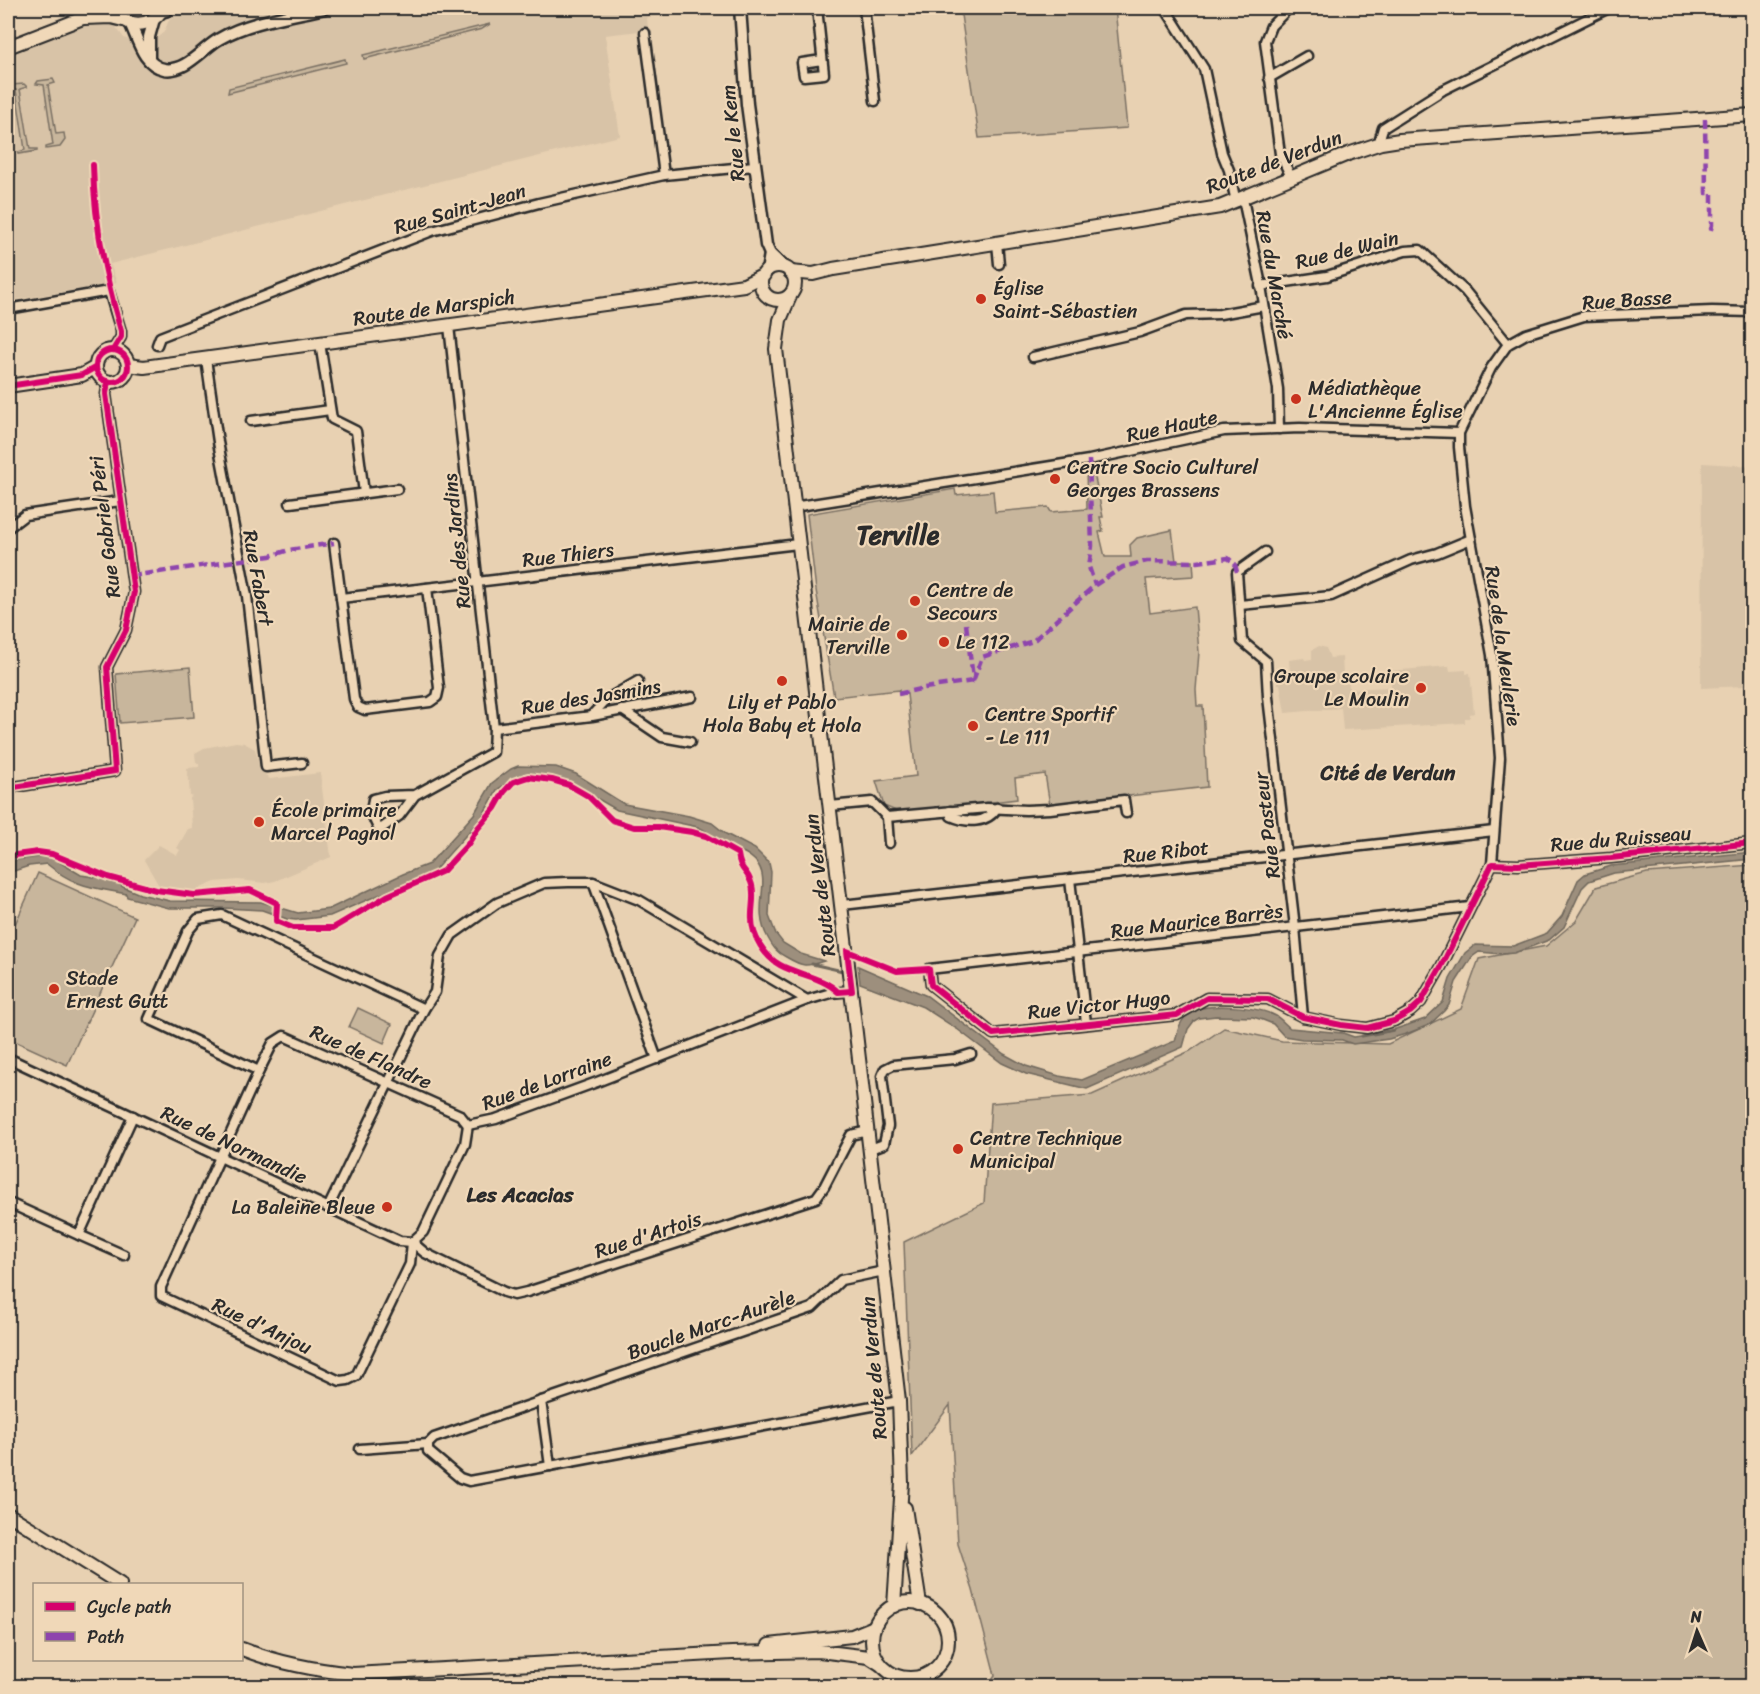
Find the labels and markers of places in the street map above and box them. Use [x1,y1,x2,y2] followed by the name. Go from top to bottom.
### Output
[993,271,1138,329] place label: Église Saint-Sébastien
[974,292,988,306] marker: Église Saint-Sébastien
[1308,371,1463,429] place label: Médiathèque L'Ancienne Église
[1289,392,1303,406] marker: Médiathèque L'Ancienne Église
[1067,450,1259,508] place label: Centre Socio Culturel Georges Brassens
[1048,472,1062,486] marker: Centre Socio Culturel Georges Brassens
[927,573,1013,631] place label: Centre de Secours
[908,594,922,608] marker: Centre de Secours
[808,607,890,665] place label: Mairie de Terville
[956,625,1010,660] place label: Le 112
[895,628,909,642] marker: Mairie de Terville
[937,635,951,649] marker: Le 112
[1274,659,1409,717] place label: Groupe scolaire Le Moulin
[775,674,789,688] marker: Lily et Pablo Hola Baby et Hola
[1414,681,1428,695] marker: Groupe scolaire Le Moulin
[703,685,861,743] place label: Lily et Pablo Hola Baby et Hola
[985,697,1118,755] place label: Centre Sportif - Le 111
[966,719,980,733] marker: Centre Sportif - Le 111
[271,793,397,851] place label: École primaire Marcel Pagnol
[252,815,266,829] marker: École primaire Marcel Pagnol
[66,961,169,1019] place label: Stade Ernest Gutt
[47,982,61,996] marker: Stade Ernest Gutt
[970,1121,1122,1179] place label: Centre Technique Municipal
[951,1142,965,1156] marker: Centre Technique Municipal
[232,1190,375,1225] place label: La Baleine Bleue
[380,1200,394,1214] marker: La Baleine Bleue

